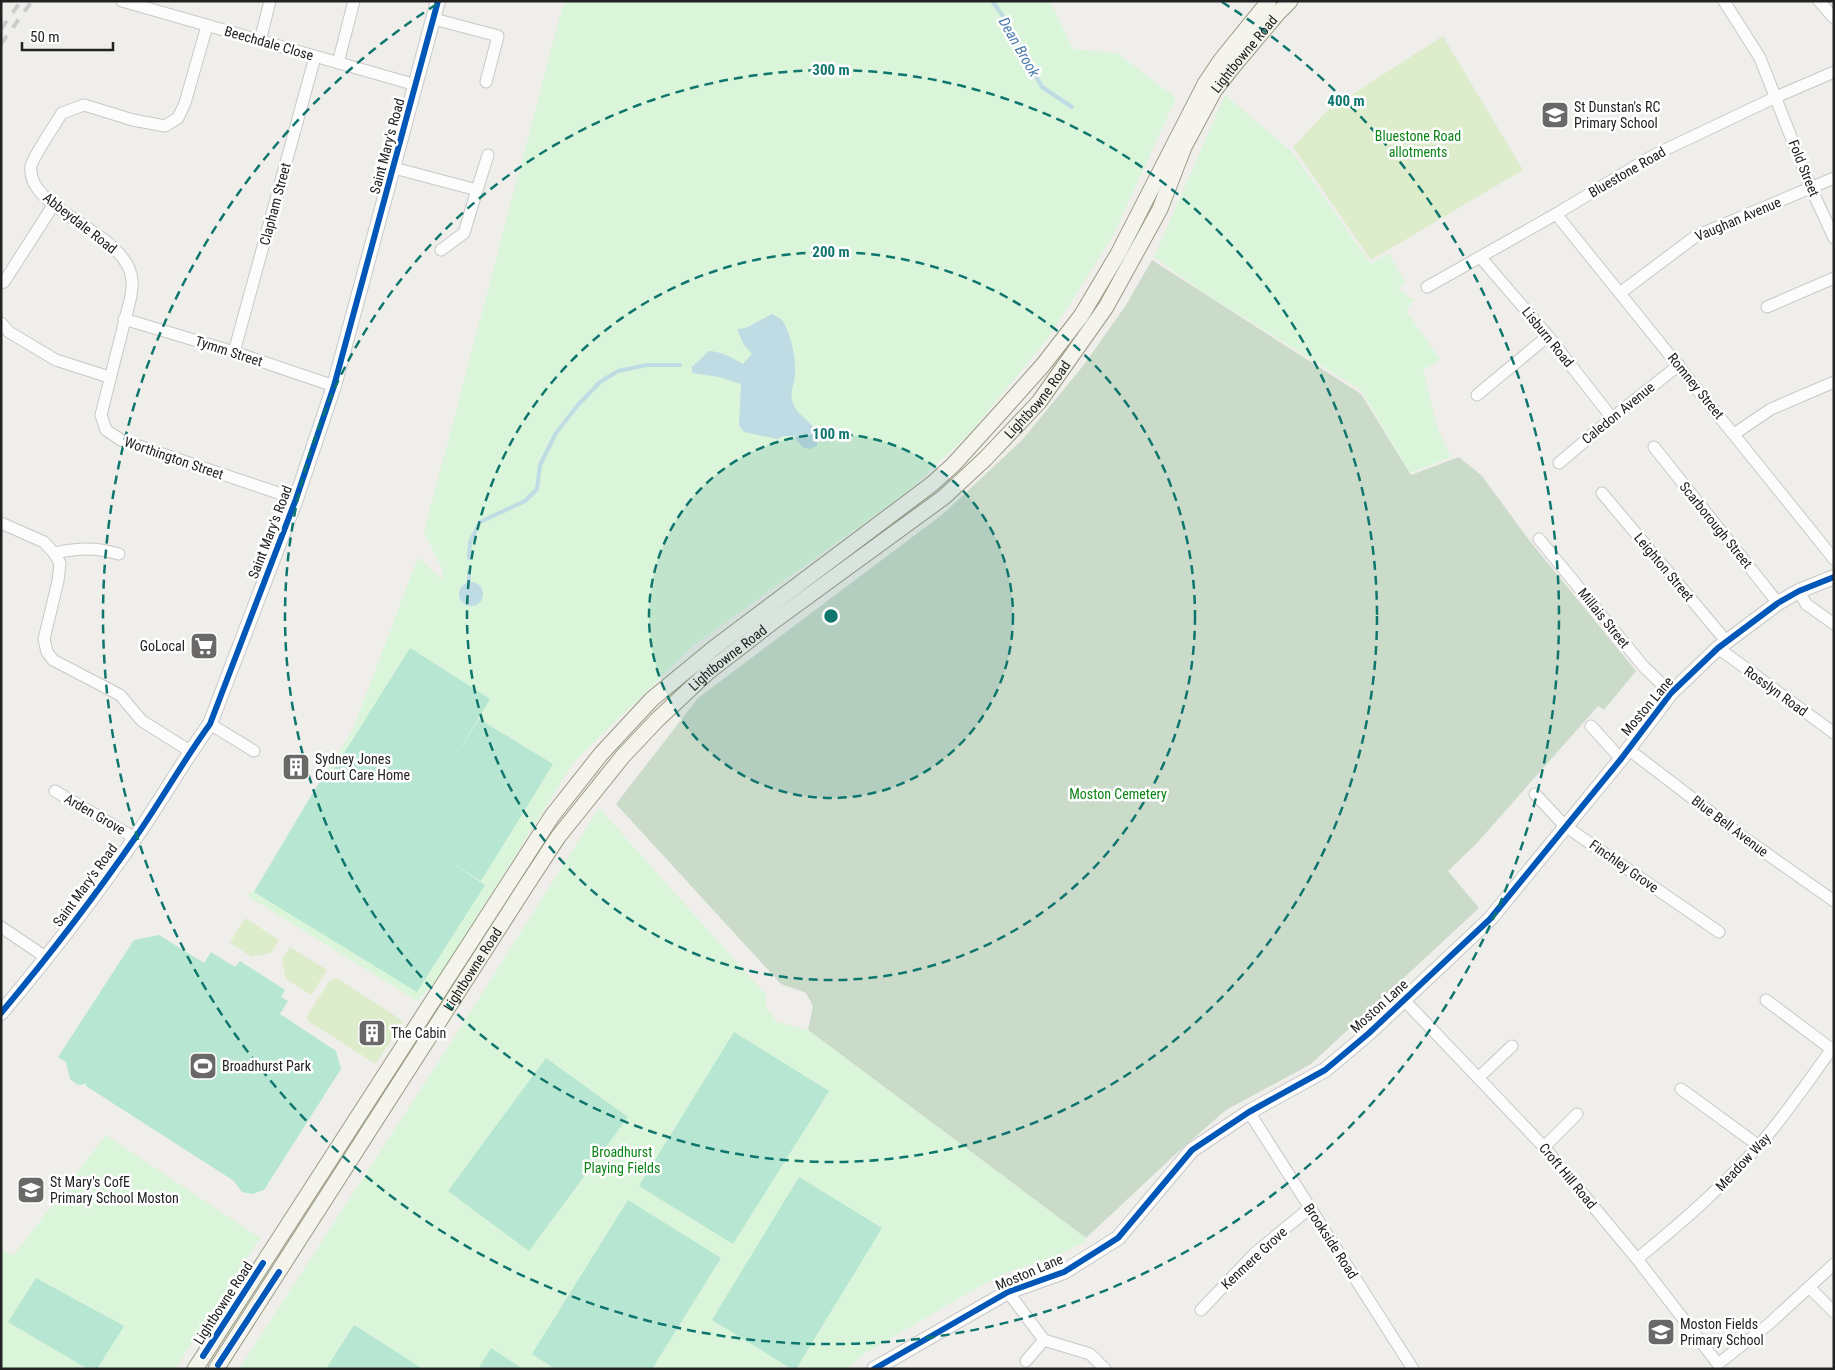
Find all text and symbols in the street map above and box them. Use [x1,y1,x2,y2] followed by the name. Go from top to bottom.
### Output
[1208,12,1281,96] street label: Lightbowne Road
[995,14,1043,80] water label: Dean Brook
[22,20,114,52] scale bar
[223,23,316,63] street label: Beechdale Close
[30,28,60,46] text: 50 m
[812,61,850,79] text: 300 m
[1327,92,1365,110] text: 400 m
[367,96,407,196] street label: Saint Mary's Road
[1574,99,1660,131] place label: St Dunstan's RC Primary School
[1540,100,1570,130] school or university icon: St Dunstan's RC Primary School
[1375,128,1461,160] park label: Bluestone Road allotments
[1785,137,1823,199] street label: Fold Street
[1586,144,1668,200] street label: Bluestone Road
[256,161,294,247] street label: Clapham Street
[40,189,120,257] street label: Abbeydale Road
[1693,194,1784,244] street label: Vaughan Avenue
[812,243,850,261] text: 200 m
[1519,304,1577,370] street label: Lisburn Road
[193,333,265,369] street label: Tymm Street
[1665,350,1727,422] street label: Romney Street
[1001,358,1074,442] street label: Lightbowne Road
[1578,379,1658,447] street label: Caledon Avenue
[812,425,850,443] text: 100 m
[122,434,226,482] street label: Worthington Street
[1676,479,1756,571] street label: Scarborough Street
[245,483,295,581] street label: Saint Mary's Road
[1631,530,1697,604] street label: Leighton Street
[1575,585,1633,651] street label: Millais Street
[822,607,840,625] centre of rings
[685,622,770,694] street label: Lightbowne Road
[189,631,219,661] supermarket icon: GoLocal
[140,638,185,654] place label: GoLocal
[1741,663,1811,719] street label: Rosslyn Road
[1618,673,1676,739] street label: Moston Lane
[315,751,410,783] place label: Sydney Jones Court Care Home
[281,752,311,782] building icon: Sydney Jones Court Care Home
[1069,786,1167,802] park label: Moston Cemetery
[62,790,129,838] street label: Arden Grove
[1689,792,1772,860] street label: Blue Bell Avenue
[1586,836,1662,896] street label: Finchley Grove
[50,840,120,930] street label: Saint Mary's Road
[440,925,505,1014] street label: Lightbowne Road
[1347,976,1411,1036] street label: Moston Lane
[357,1018,387,1048] building icon: The Cabin
[391,1025,446,1041] place label: The Cabin
[188,1051,218,1081] sports icon: Broadhurst Park
[222,1058,312,1074] place label: Broadhurst Park
[1712,1130,1774,1194] street label: Meadow Way
[1536,1140,1600,1212] street label: Croft Hill Road
[584,1144,660,1176] park label: Broadhurst Playing Fields
[50,1174,179,1206] place label: St Mary's CofE Primary School Moston
[16,1175,46,1205] school or university icon: St Mary's CofE Primary School Moston
[1301,1200,1361,1282] street label: Brookside Road
[1218,1223,1290,1292] street label: Kenmere Grove
[993,1250,1066,1293] street label: Moston Lane
[190,1259,256,1347] street label: Lightbowne Road
[1680,1316,1764,1348] place label: Moston Fields Primary School
[1646,1317,1676,1347] school or university icon: Moston Fields Primary School

